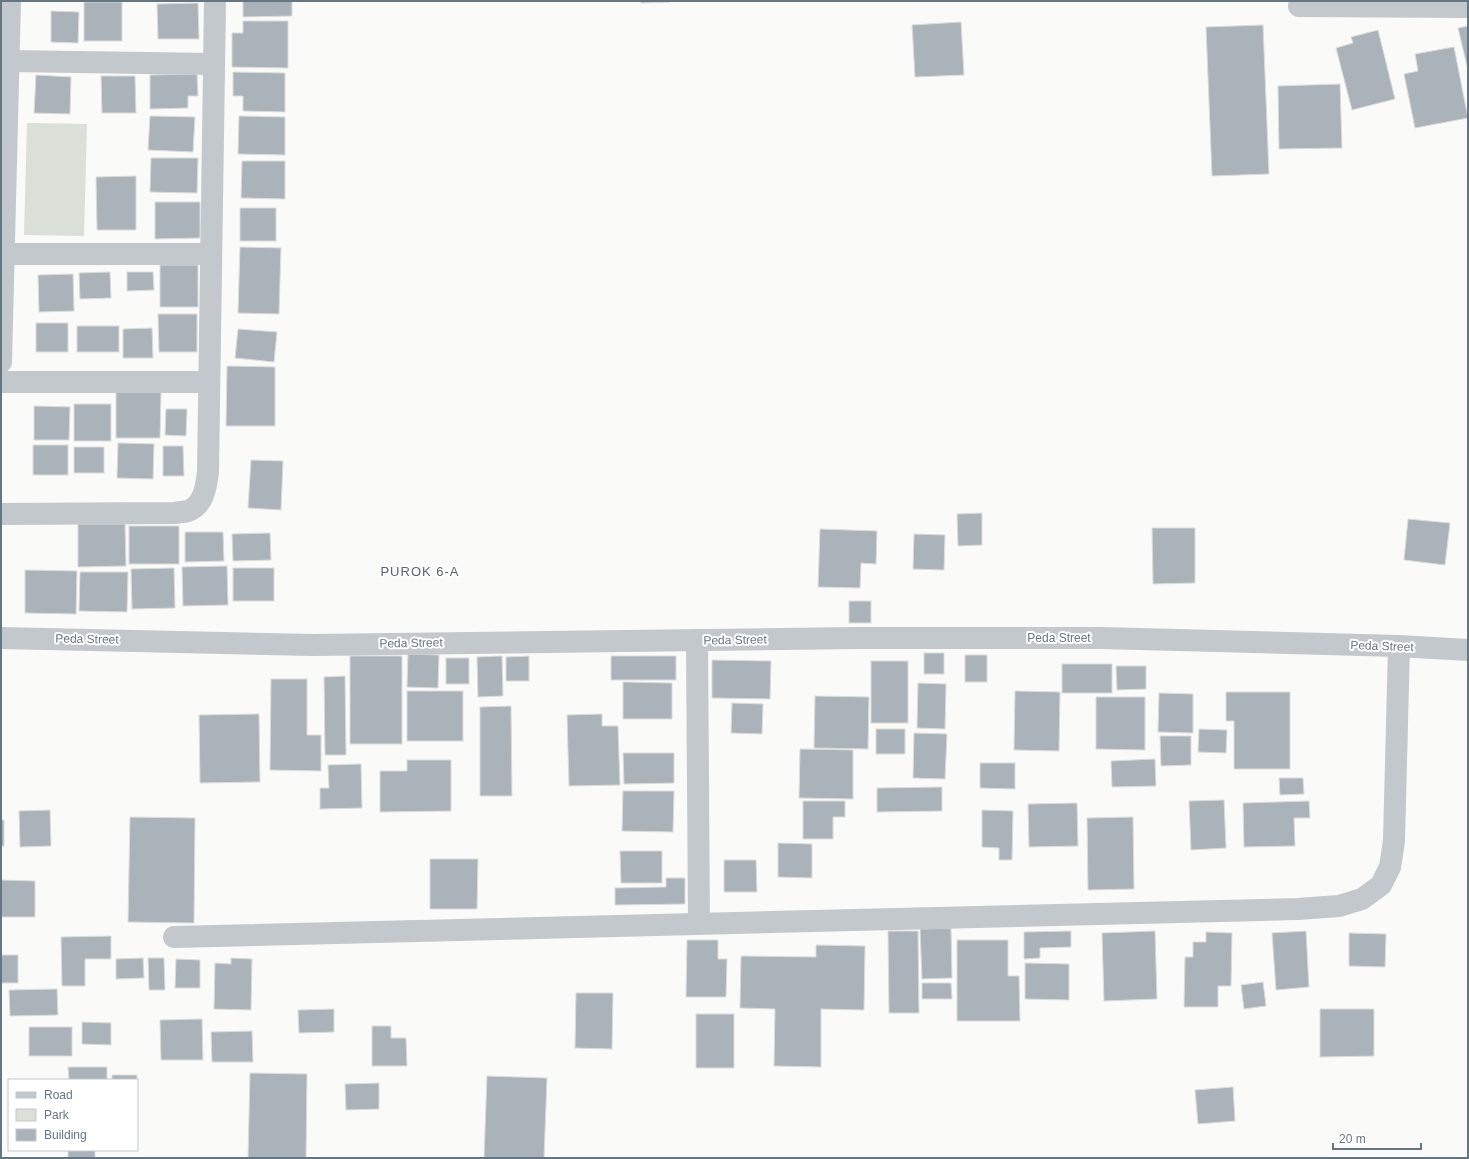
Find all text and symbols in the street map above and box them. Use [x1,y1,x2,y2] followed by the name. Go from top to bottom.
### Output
[380,564,460,579] district label: PUROK 6-A
[55,631,119,647] street label: Peda Street
[1027,631,1091,645] street label: Peda Street
[703,632,767,648] street label: Peda Street
[379,635,443,651] street label: Peda Street
[1350,638,1415,654] street label: Peda Street
[8,1079,138,1151] legend
[44,1088,73,1102] text: Road
[44,1108,70,1122] text: Park
[1333,1125,1421,1151] scale bar
[44,1128,87,1142] text: Building
[1339,1132,1366,1146] text: 20 m

